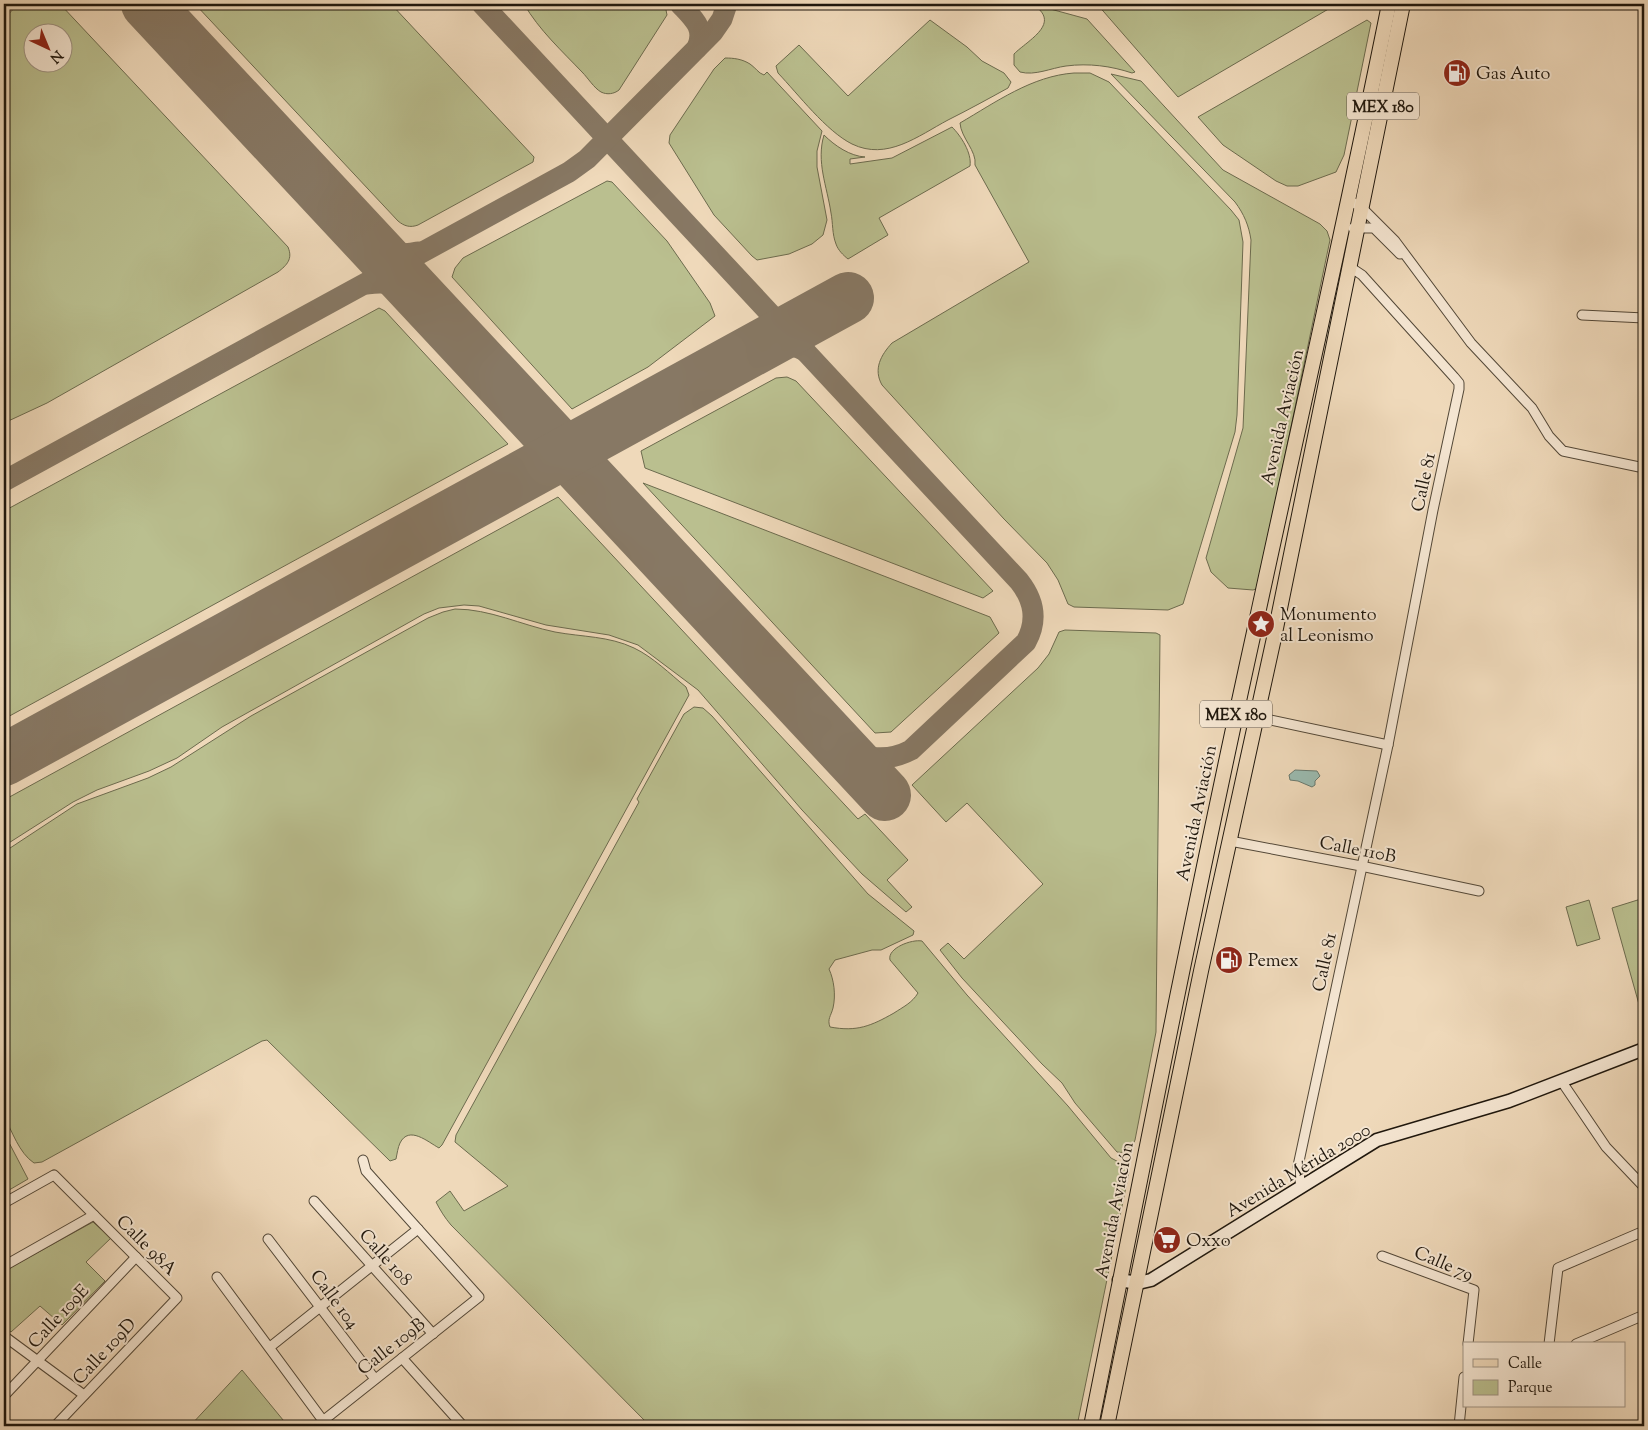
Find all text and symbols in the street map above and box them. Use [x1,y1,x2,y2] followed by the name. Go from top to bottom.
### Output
[22,22,72,72] north arrow
[45,45,67,67] text: N
[1442,58,1472,88] fuel station icon: Gas Auto
[1476,62,1550,88] place label: Gas Auto
[1347,92,1419,120] road number: MEX 180
[1256,347,1312,488] street label: Avenida Aviación
[1406,450,1444,514] street label: Calle 81
[1280,603,1377,650] place label: Monumento al Leonismo
[1246,609,1276,639] place icon: Monumento al Leonismo
[1200,701,1272,728] road number: MEX 180
[1171,743,1225,884] street label: Avenida Aviación
[1317,831,1398,871] street label: Calle 110B
[1307,930,1345,994] street label: Calle 81
[1214,945,1244,975] fuel station icon: Pemex
[1248,949,1299,975] place label: Pemex
[1222,1118,1376,1225] street label: Avenida Mérida 2000
[1090,1139,1142,1281] street label: Avenida Aviación
[109,1210,182,1283] street label: Calle 98A
[352,1224,417,1293] street label: Calle 108
[1152,1225,1182,1255] supermarket icon: Oxxo
[1186,1229,1231,1255] place label: Oxxo
[1410,1241,1477,1289] street label: Calle 79
[302,1265,364,1335] street label: Calle 104
[23,1279,96,1355] street label: Calle 109E
[68,1313,143,1392] street label: Calle 109D
[353,1313,432,1383] street label: Calle 109B
[1463,1342,1626,1408] legend
[1508,1354,1542,1375] text: Calle
[1508,1378,1552,1399] text: Parque

